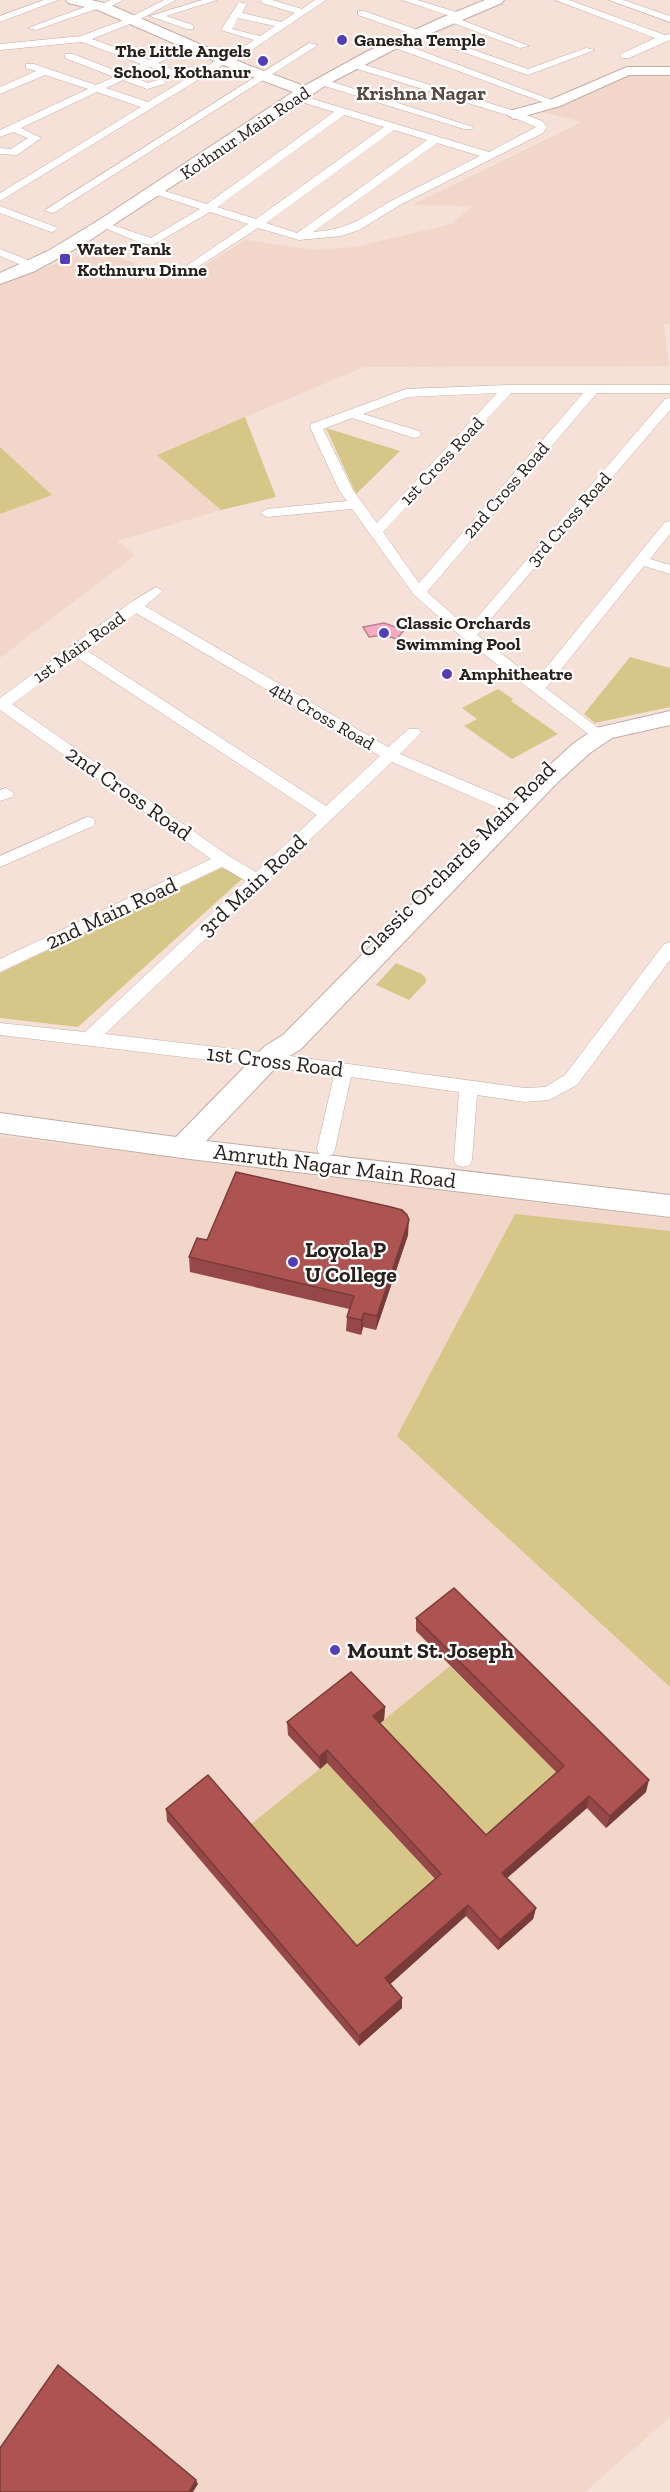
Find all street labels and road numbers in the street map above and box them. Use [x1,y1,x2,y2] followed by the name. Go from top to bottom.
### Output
[176,81,314,184] street label: Kothnur Main Road
[396,412,489,510] street label: 1st Cross Road
[458,437,554,543] street label: 2nd Cross Road
[522,467,616,570] street label: 3rd Cross Road
[29,606,129,688] street label: 1st Main Road
[266,677,378,755] street label: 4th Cross Road
[61,740,197,846] street label: 2nd Cross Road
[353,755,561,963] street label: Classic Orchards Main Road
[192,828,312,942] street label: 3rd Main Road
[41,871,181,955] street label: 2nd Main Road
[205,1039,345,1083] street label: 1st Cross Road
[212,1138,458,1194] street label: Amruth Nagar Main Road

